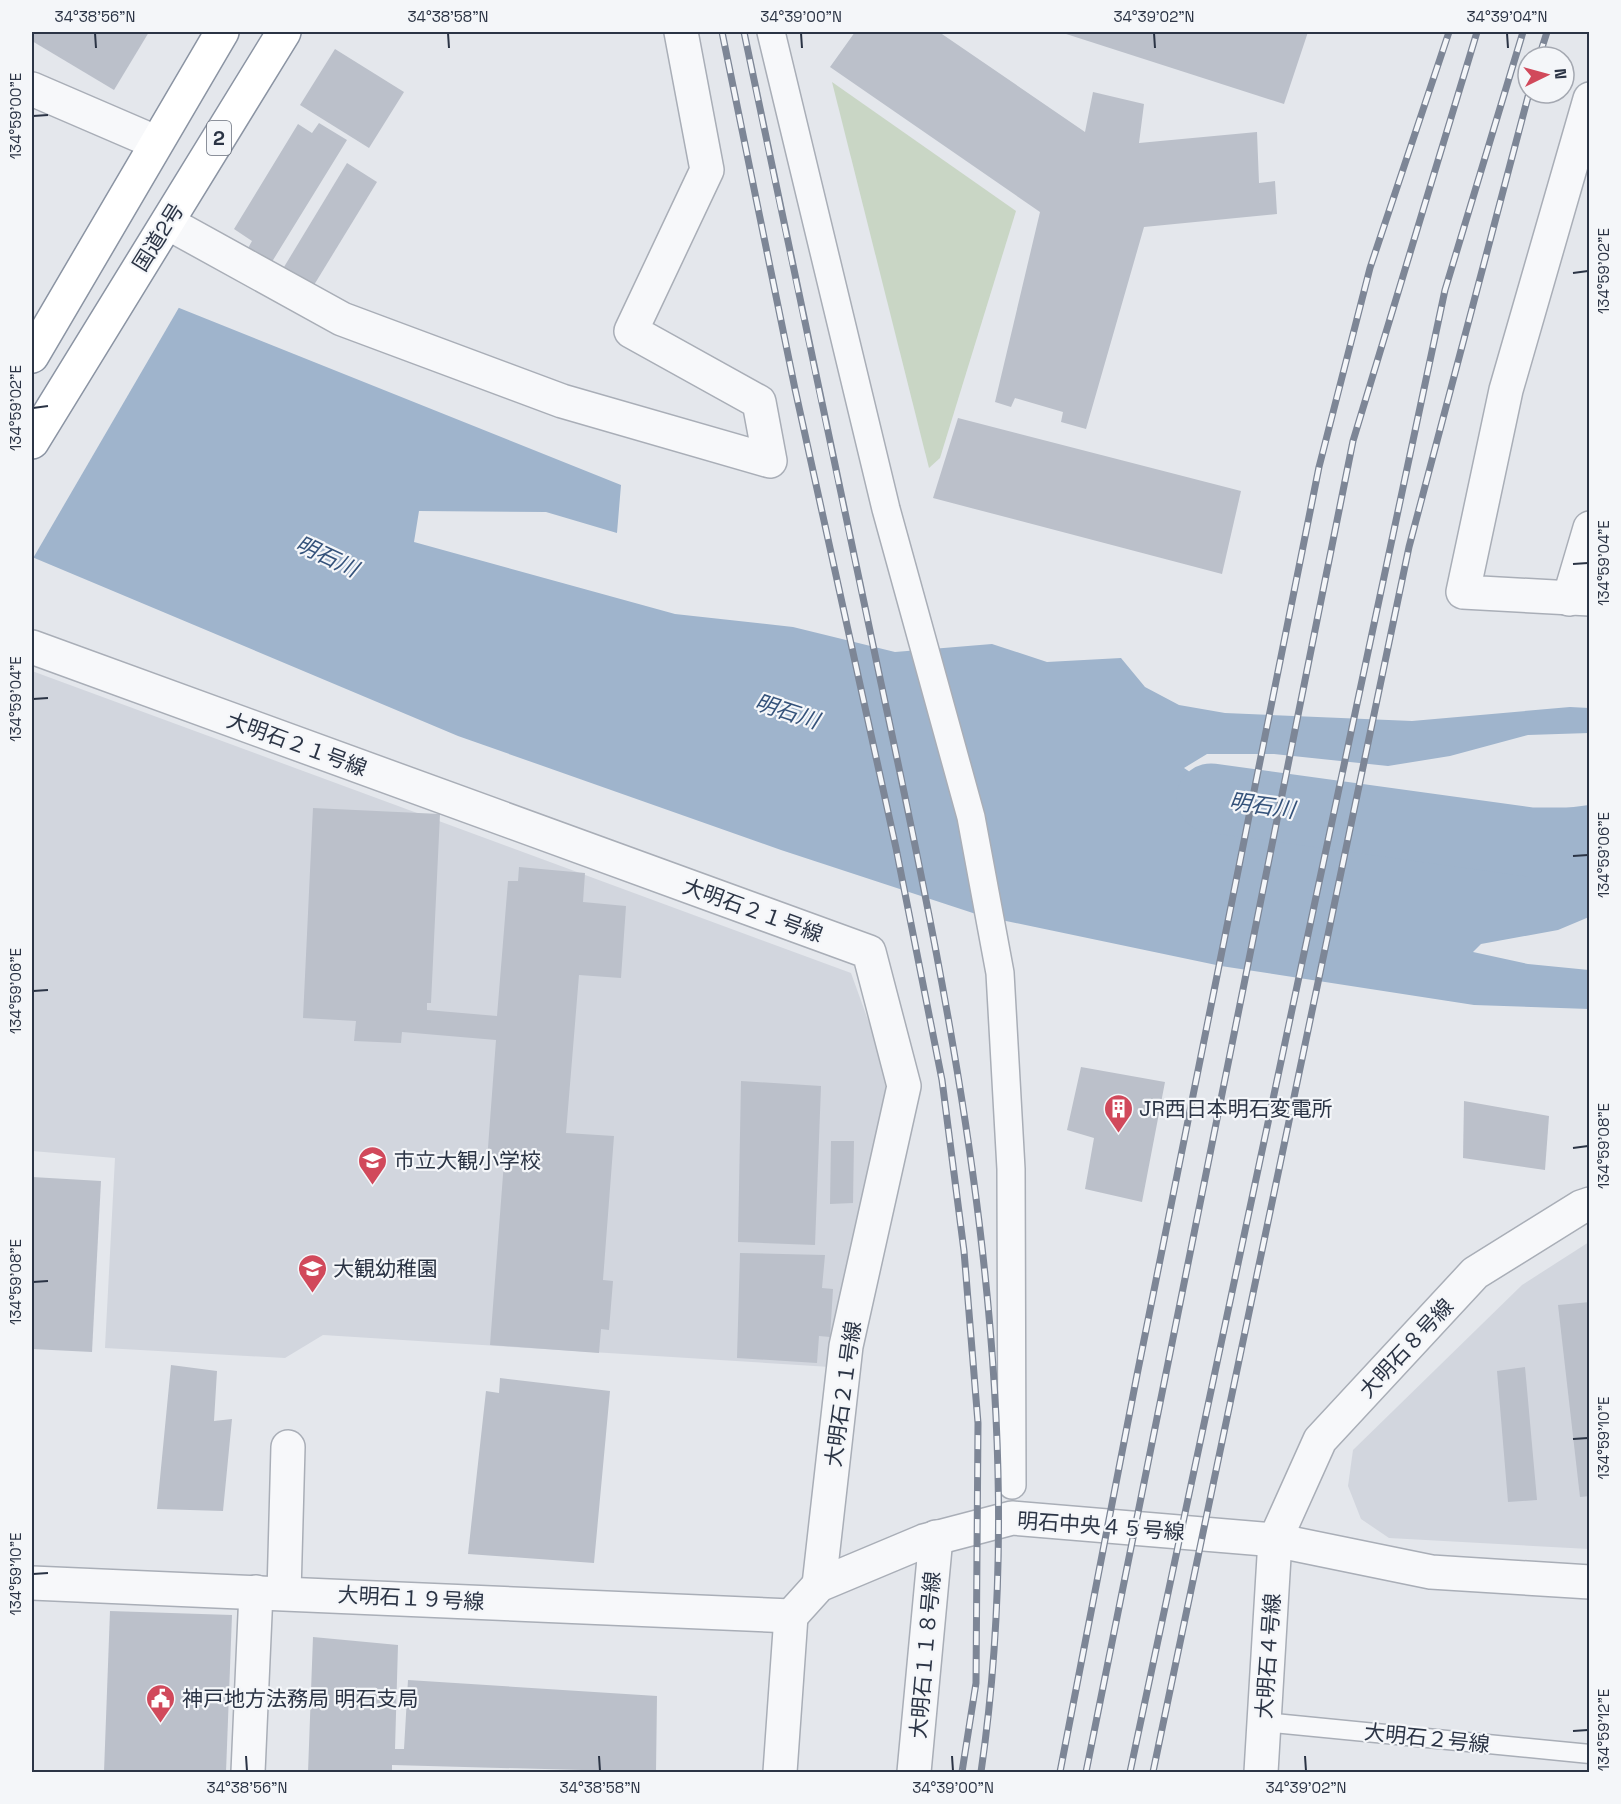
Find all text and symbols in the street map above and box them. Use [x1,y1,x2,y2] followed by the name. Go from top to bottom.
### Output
[55,7,135,26] text: 34°38'56"N
[408,7,489,26] text: 34°38'58"N
[760,7,842,26] text: 34°39'00"N
[1113,7,1195,26] text: 34°39'02"N
[1467,7,1547,26] text: 34°39'04"N
[1516,45,1576,105] north arrow
[1550,67,1571,80] text: N
[6,73,25,159] text: 134°59'00"E
[207,121,231,155] road number: 2
[127,198,189,276] street label: 国道2号
[1594,228,1613,314] text: 134°59'02"E
[6,365,25,451] text: 134°59'02"E
[1594,520,1613,606] text: 134°59'04"E
[291,529,365,583] water label: 明石川
[6,656,25,742] text: 134°59'04"E
[751,687,825,735] water label: 明石川
[223,706,371,782] street label: 大明石２１号線
[1227,787,1299,824] water label: 明石川
[1594,812,1613,898] text: 134°59'06"E
[679,872,827,948] street label: 大明石２１号線
[6,948,25,1034] text: 134°59'06"E
[1102,1092,1134,1134] building icon: JR西日本明石変電所
[1139,1095,1333,1122] place label: JR西日本明石変電所
[1594,1103,1613,1189] text: 134°59'08"E
[357,1144,389,1186] school or university icon: 市立大観小学校
[394,1147,541,1174] place label: 市立大観小学校
[6,1239,25,1325] text: 134°59'08"E
[296,1252,328,1294] school or university icon: 大観幼稚園
[333,1255,438,1282] place label: 大観幼稚園
[1353,1293,1459,1403] street label: 大明石８号線
[819,1319,867,1469] street label: 大明石２１号線
[1594,1396,1613,1480] text: 134°59'10"E
[1016,1507,1186,1545] street label: 明石中央４５号線
[6,1532,25,1616] text: 134°59'10"E
[904,1570,946,1740] street label: 大明石１１８号線
[337,1581,485,1615] street label: 大明石１９号線
[1250,1592,1286,1720] street label: 大明石４号線
[145,1682,177,1724] public building icon: 神戸地方法務局 明石支局
[182,1685,418,1712] place label: 神戸地方法務局 明石支局
[1594,1689,1613,1771] text: 134°59'12"E
[1363,1718,1491,1758] street label: 大明石２号線
[207,1778,287,1797] text: 34°38'56"N
[560,1778,641,1797] text: 34°38'58"N
[912,1778,994,1797] text: 34°39'00"N
[1265,1778,1347,1797] text: 34°39'02"N

